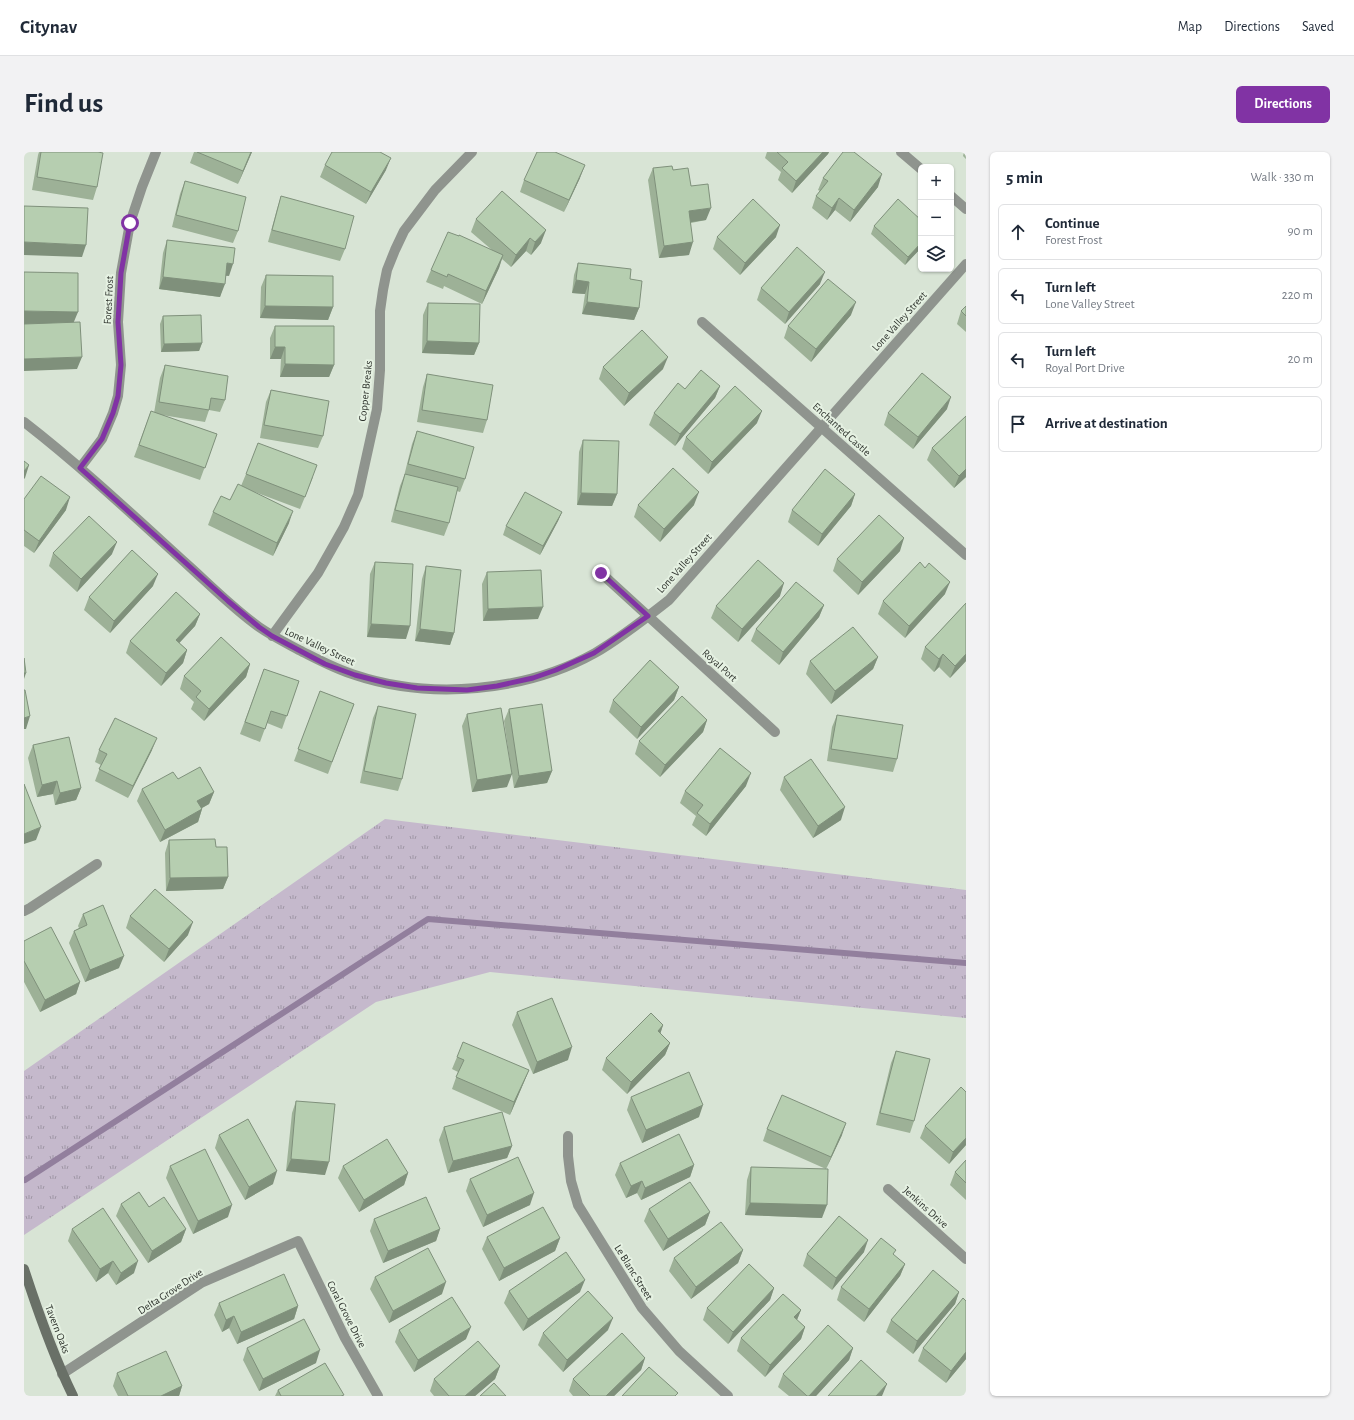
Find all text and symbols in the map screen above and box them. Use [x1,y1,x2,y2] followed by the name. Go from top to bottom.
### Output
[20,18,77,37] text: Citynav
[1178,20,1202,34] text: Map
[1224,20,1280,34] text: Directions
[1302,20,1334,34] text: Saved
[1236,86,1330,123] button: Directions
[24,90,103,118] text: Find us
[918,164,954,272] map controls
[918,164,954,200] button: +
[1006,169,1043,186] text: 5 min
[1251,171,1314,184] text: Walk · 330 m
[918,200,954,236] button: −
[121,214,139,232] route start
[1045,216,1100,231] text: Continue
[1007,221,1029,243] icon: ahead
[1287,225,1313,238] text: 90 m
[1045,234,1102,247] text: Forest Frost
[918,236,954,272] button: layers
[102,275,115,325] street label: Forest Frost
[1045,280,1096,295] text: Turn left
[1007,285,1029,307] icon: left
[870,289,929,353] street label: Lone Valley Street
[1282,289,1313,302] text: 220 m
[1045,298,1135,311] text: Lone Valley Street
[1045,344,1096,359] text: Turn left
[1007,349,1029,371] icon: left
[1288,353,1313,366] text: 20 m
[357,360,374,422] street label: Copper Breaks
[1045,362,1125,375] text: Royal Port Drive
[811,401,873,458] street label: Enchanted Castle
[1007,413,1029,435] icon: arrive
[1045,416,1168,431] text: Arrive at destination
[655,531,714,595] street label: Lone Valley Street
[592,564,610,582] route end
[283,625,357,668] street label: Lone Valley Street
[700,647,740,684] street label: Royal Port
[901,1185,950,1230] street label: Jenkins Drive
[612,1243,655,1302] street label: Le Blanc Street
[136,1266,205,1316] street label: Delta Grove Drive
[325,1279,368,1349] street label: Coral Grove Drive
[43,1303,72,1355] street label: Tavern Oaks

